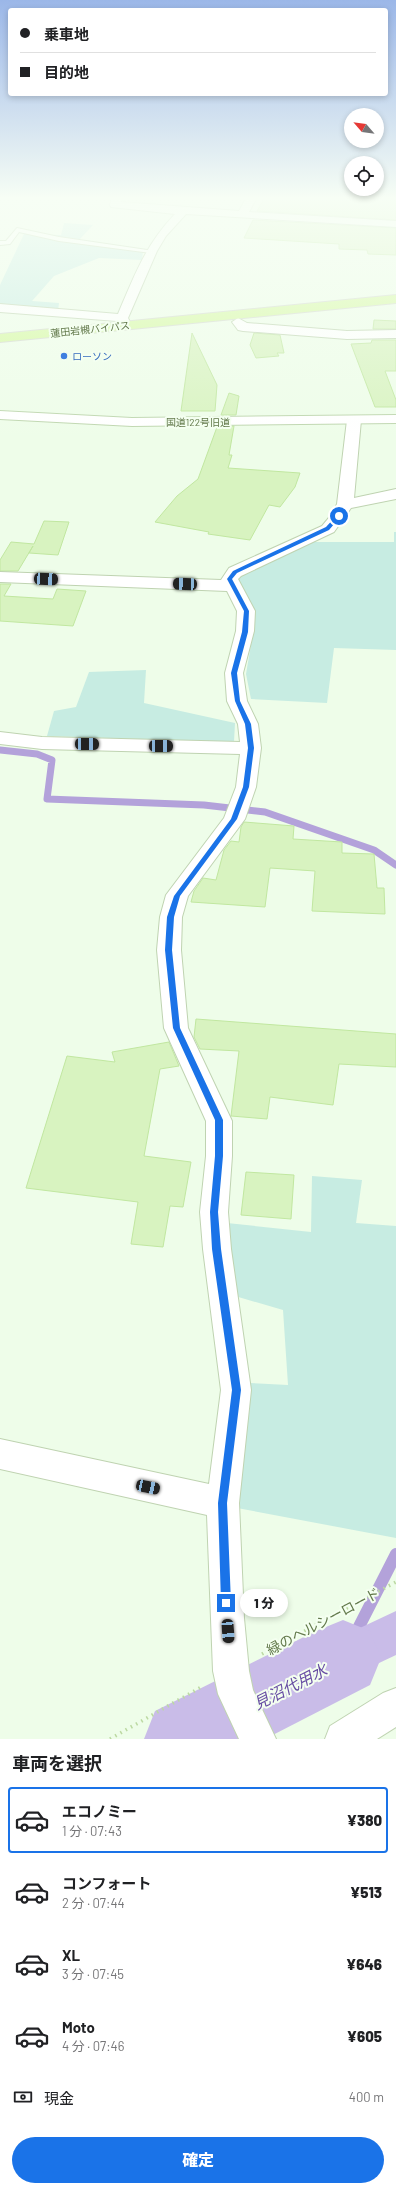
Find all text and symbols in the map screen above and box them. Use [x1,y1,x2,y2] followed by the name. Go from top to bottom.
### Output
[44,25,89,43] text: 乗車地
[44,63,89,81] text: 目的地
[344,108,384,148] north arrow
[344,108,384,196] map controls
[344,156,384,196] button: locate
[50,319,130,339] street label: 蓮田岩槻バイパス
[72,350,112,362] place label: ローソン
[59,351,69,361] marker: ローソン
[166,416,230,428] street label: 国道122号旧道
[330,507,348,525] route start
[34,572,58,586] car
[173,578,197,590] car
[75,738,99,750] car
[149,740,173,752] car
[135,1479,161,1495] car
[263,1584,383,1658] street label: 緑のヘルシーロード
[240,1589,288,1617] callout: 1 分
[217,1594,235,1612] route end
[254,1595,274,1611] text: 1 分
[221,1619,235,1643] car
[250,1658,332,1713] water label: 見沼代用水
[12,1752,102,1774] text: 車両を選択
[14,1802,50,1838] icon: car
[62,1802,137,1820] text: エコノミー
[347,1811,382,1829] text: ¥380
[62,1823,122,1839] text: 1 分 · 07:43
[14,1874,50,1910] icon: car
[62,1874,152,1892] text: コンフォート
[350,1883,382,1901] text: ¥513
[62,1895,125,1911] text: 2 分 · 07:44
[14,1946,50,1982] icon: car
[62,1946,80,1964] text: XL
[346,1955,382,1973] text: ¥646
[62,1966,124,1982] text: 3 分 · 07:45
[14,2018,50,2054] icon: car
[62,2018,95,2036] text: Moto
[347,2027,382,2045] text: ¥605
[62,2038,124,2054] text: 4 分 · 07:46
[12,2086,34,2108] icon: cash
[44,2089,74,2107] text: 現金
[349,2089,384,2105] text: 400 m
[12,2137,384,2183] button: 確定

